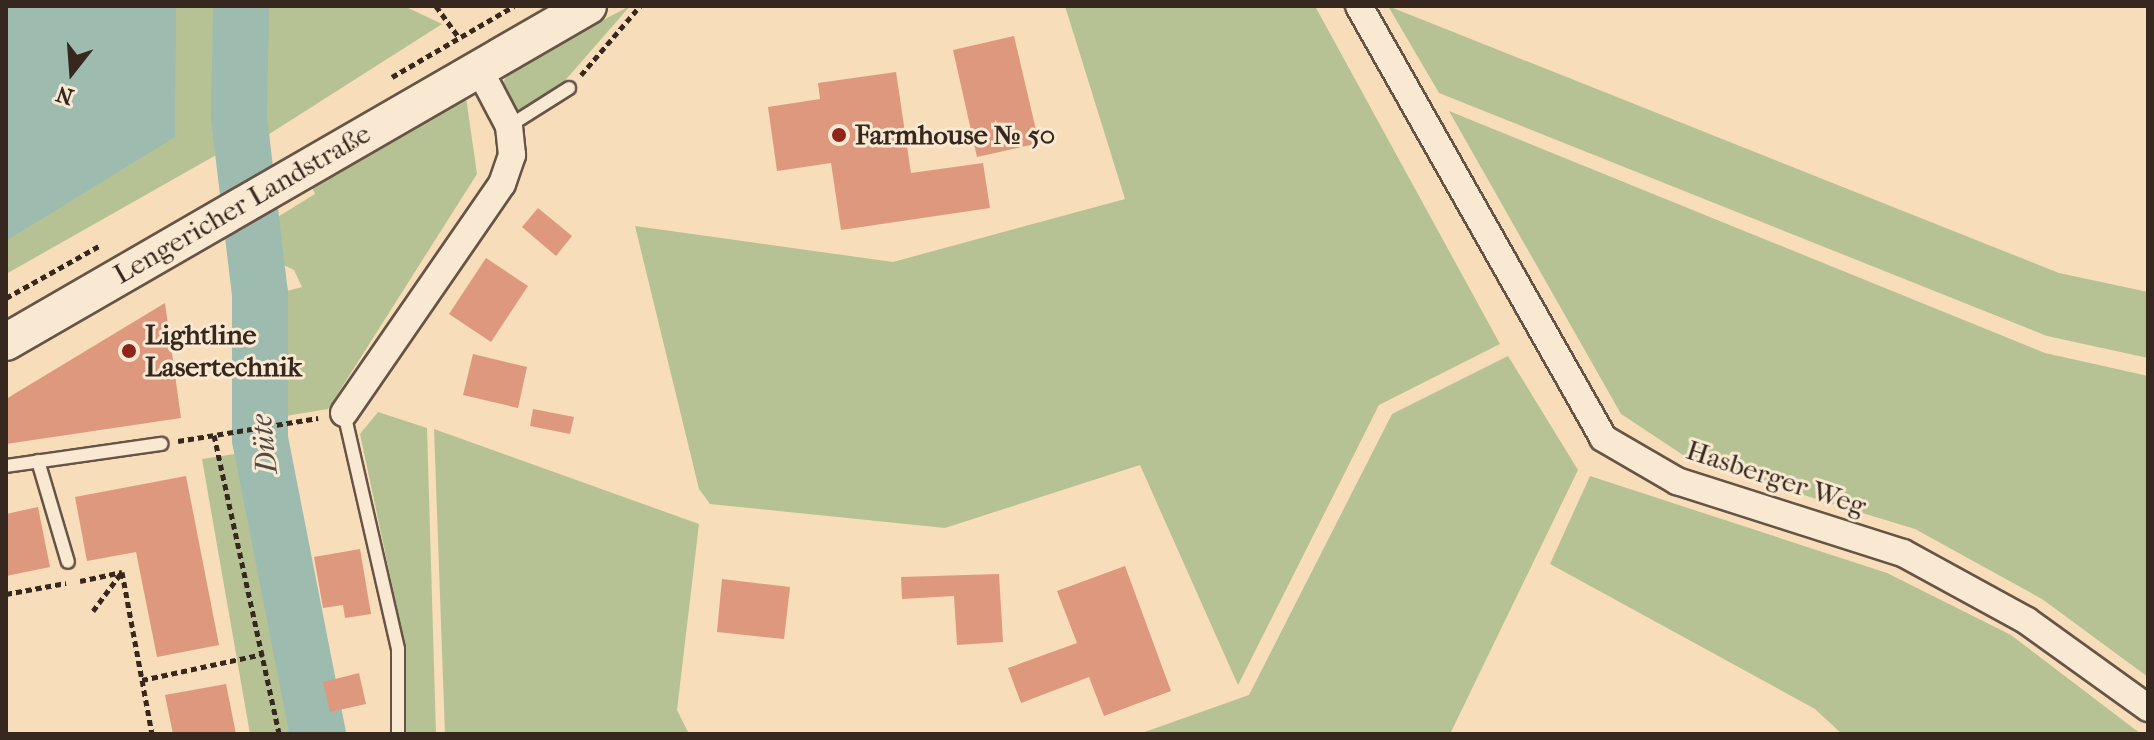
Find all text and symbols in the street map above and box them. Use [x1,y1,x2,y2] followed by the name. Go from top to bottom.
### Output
[32,32,112,112] north arrow
[53,80,77,110] text: N
[108,117,376,291] street label: Lengericher Landstraße
[855,118,1055,152] place label: Farmhouse № 50
[830,126,848,144] marker: Farmhouse № 50
[145,318,302,384] place label: Lightline Lasertechnik
[120,342,138,360] marker: Lightline Lasertechnik
[244,412,286,476] water label: Düte
[1682,433,1870,523] street label: Hasberger Weg

